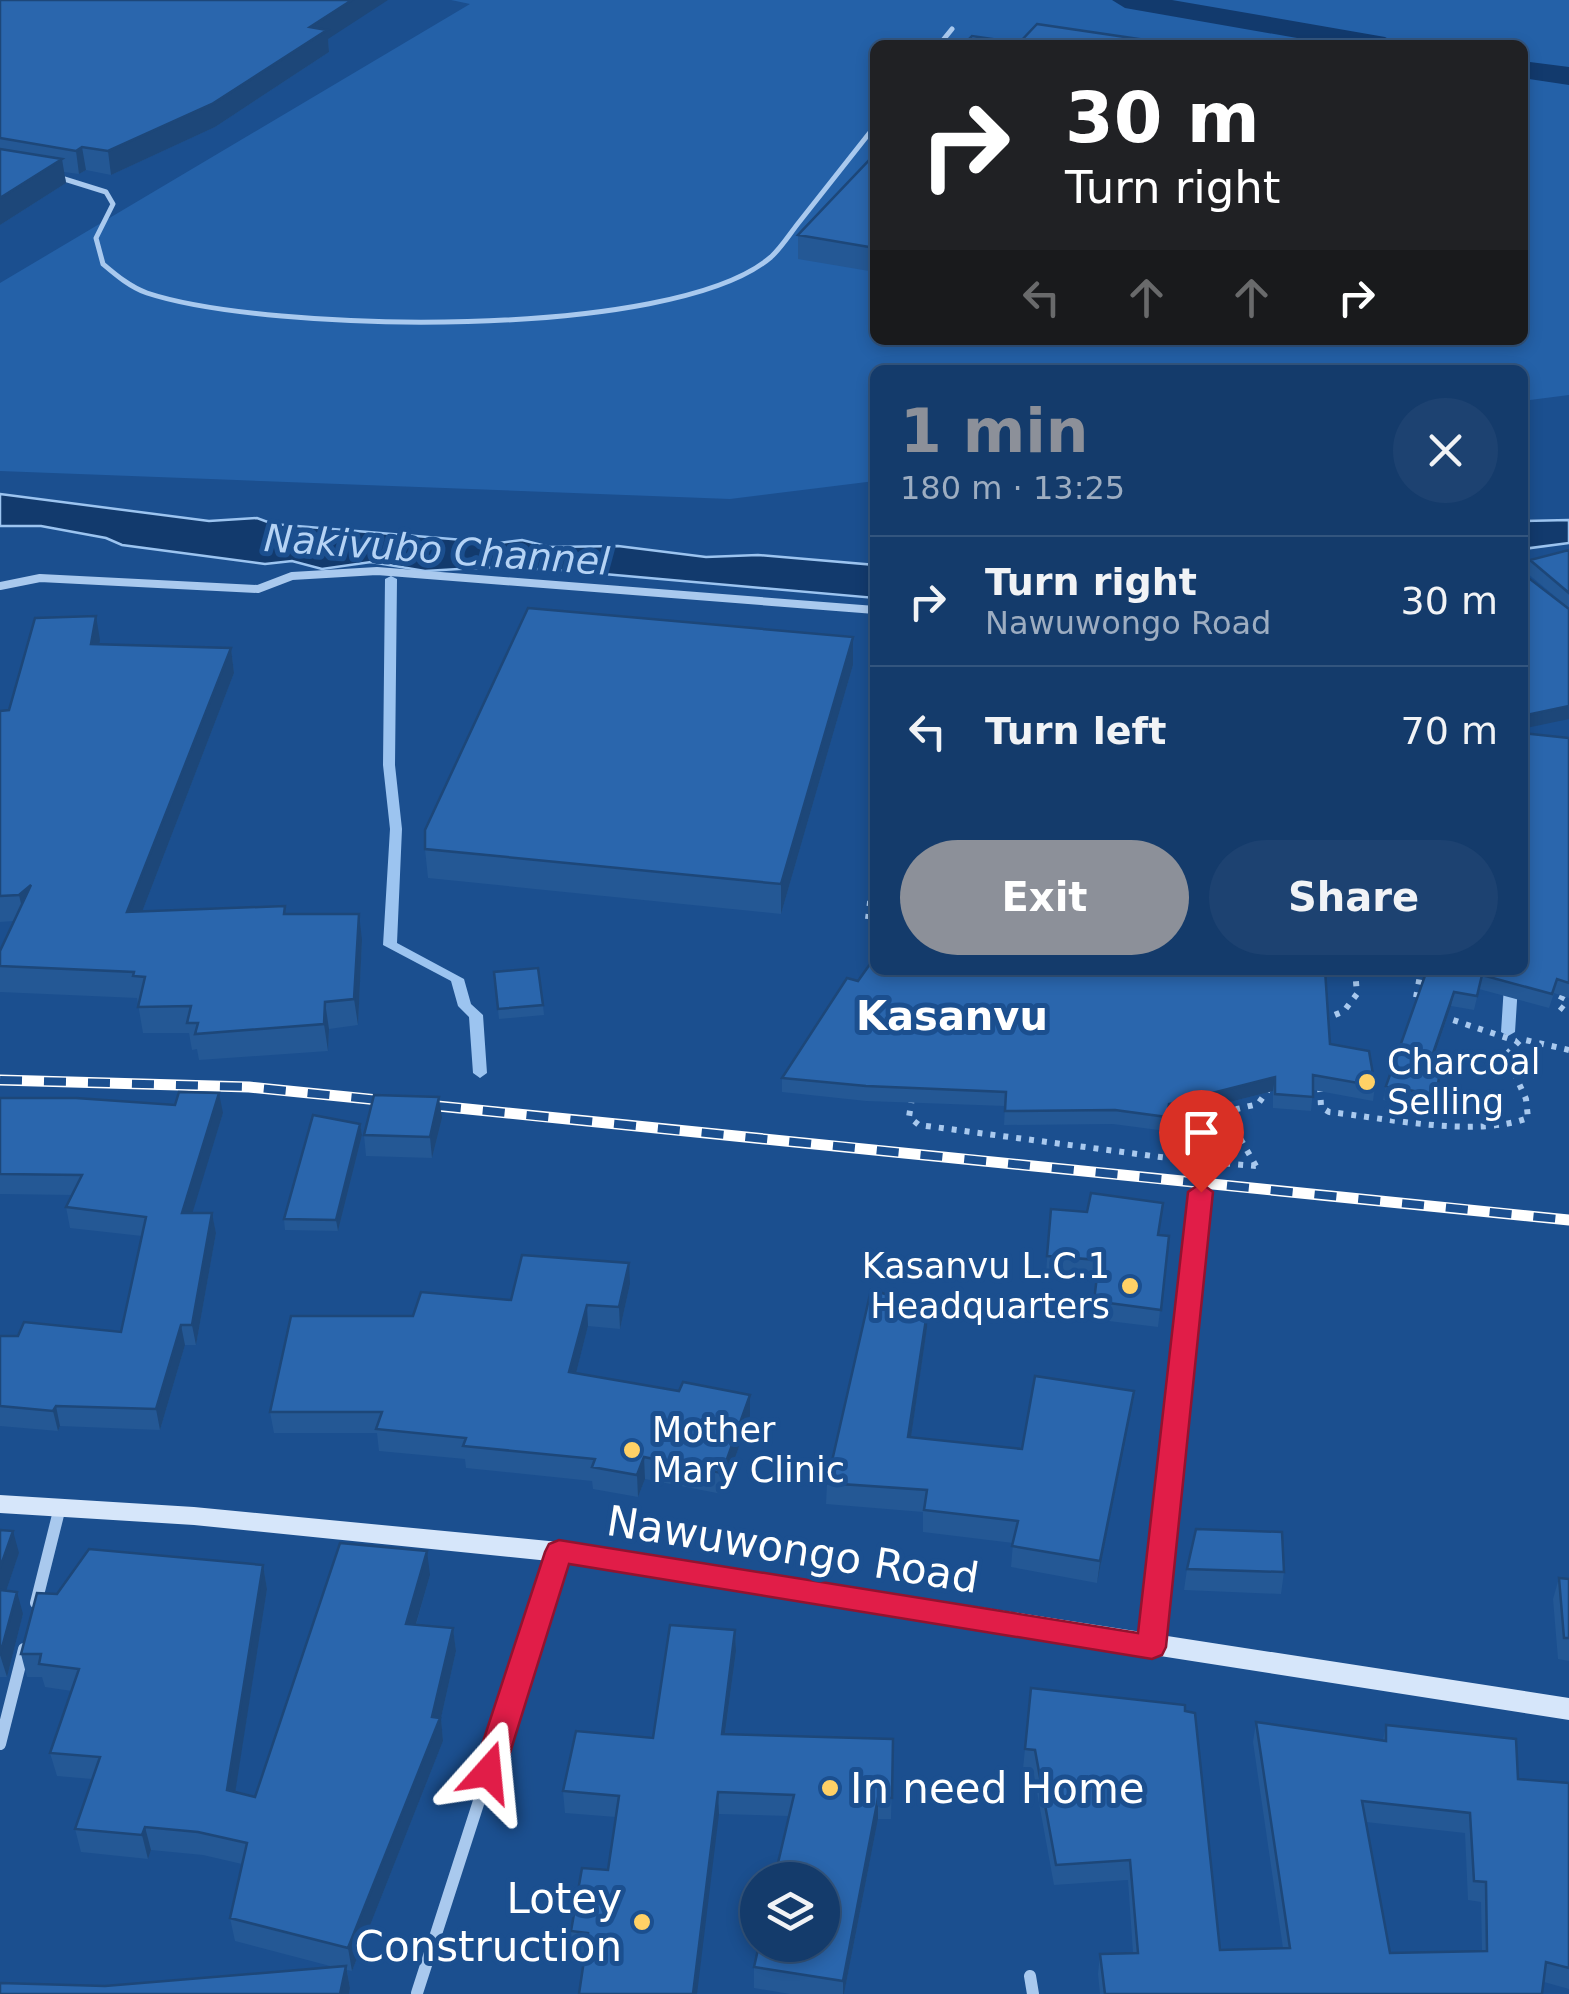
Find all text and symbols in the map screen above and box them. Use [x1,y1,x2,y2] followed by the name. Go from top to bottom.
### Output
[1065,77,1260,159] text: 30 m
[900,80,1030,210] icon: right
[1065,161,1280,214] text: Turn right
[1014,270,1069,325] icon: left
[1119,270,1174,325] icon: ahead
[1224,270,1279,325] icon: ahead
[1329,270,1384,325] icon: right
[900,396,1088,466] text: 1 min
[1393,398,1498,503] button: close
[900,469,1125,507] text: 180 m · 13:25
[263,516,612,584] water label: Nakivubo Channel
[985,560,1197,604] text: Turn right
[900,574,955,629] icon: right
[1401,579,1498,623] text: 30 m
[985,604,1271,642] text: Nawuwongo Road
[900,704,955,759] icon: left
[985,709,1166,753] text: Turn left
[1401,709,1498,753] text: 70 m
[900,840,1189,955] button: Exit
[1209,840,1498,955] button: Share
[856,993,1048,1039] district label: Kasanvu
[1387,1042,1541,1122] place label: Charcoal Selling
[1356,1071,1378,1093] marker: Charcoal Selling
[1159,1090,1244,1193] pin
[1174,1105,1229,1160] icon: arrive
[862,1246,1110,1326] place label: Kasanvu L.C.1 Headquarters
[1119,1275,1141,1297] marker: Kasanvu L.C.1 Headquarters
[652,1410,845,1490] place label: Mother Mary Clinic
[621,1439,643,1461] marker: Mother Mary Clinic
[603,1496,982,1603] street label: Nawuwongo Road
[436,1720,540,1824] position arrow
[850,1764,1145,1813] place label: In need Home
[819,1777,841,1799] marker: In need Home
[740,1862,840,1962] map controls
[740,1862,840,1962] button: layers
[355,1874,622,1971] place label: Lotey Construction
[631,1911,653,1933] marker: Lotey Construction

